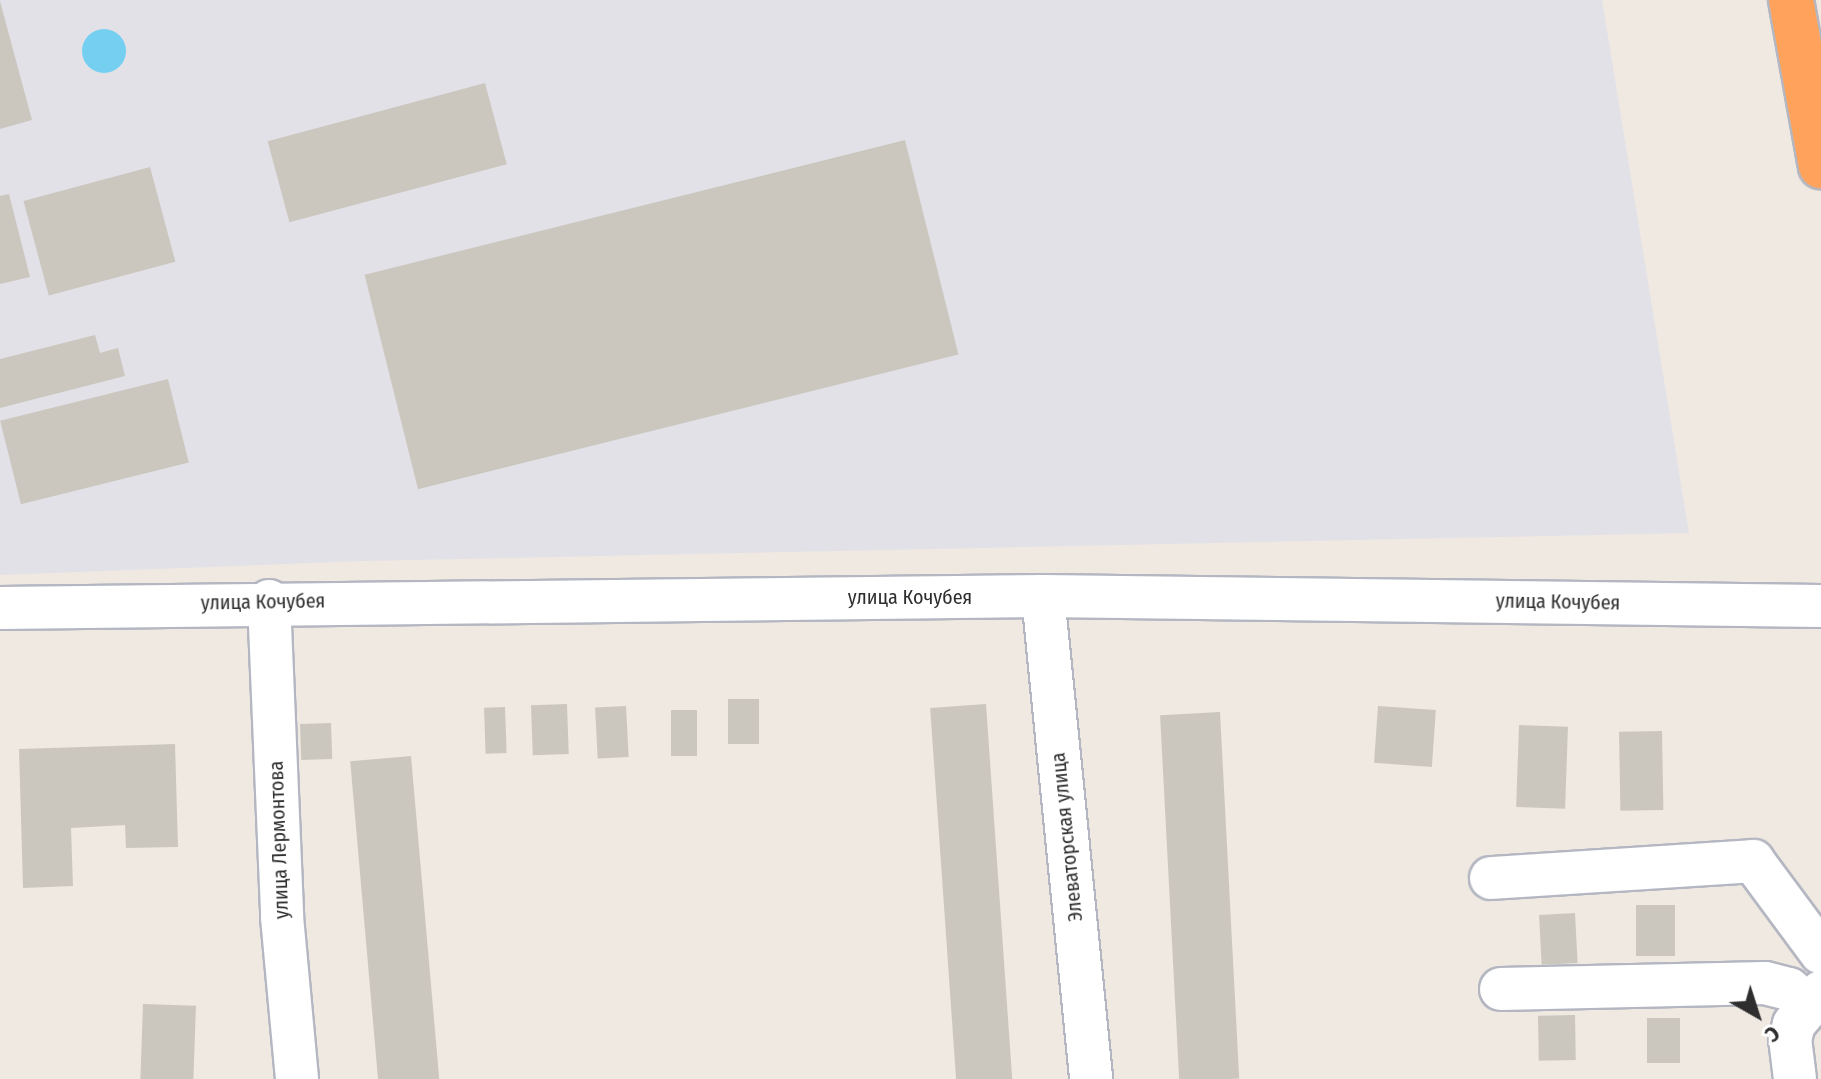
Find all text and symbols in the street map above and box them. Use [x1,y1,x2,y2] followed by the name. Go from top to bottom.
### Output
[848,585,972,609] street label: улица Кочубея
[201,589,325,615] street label: улица Кочубея
[1496,589,1620,615] street label: улица Кочубея
[1046,751,1088,923] street label: Элеваторская улица
[264,761,294,919] street label: улица Лермонтова
[1717,975,1797,1055] north arrow
[1759,1020,1785,1048] text: С

